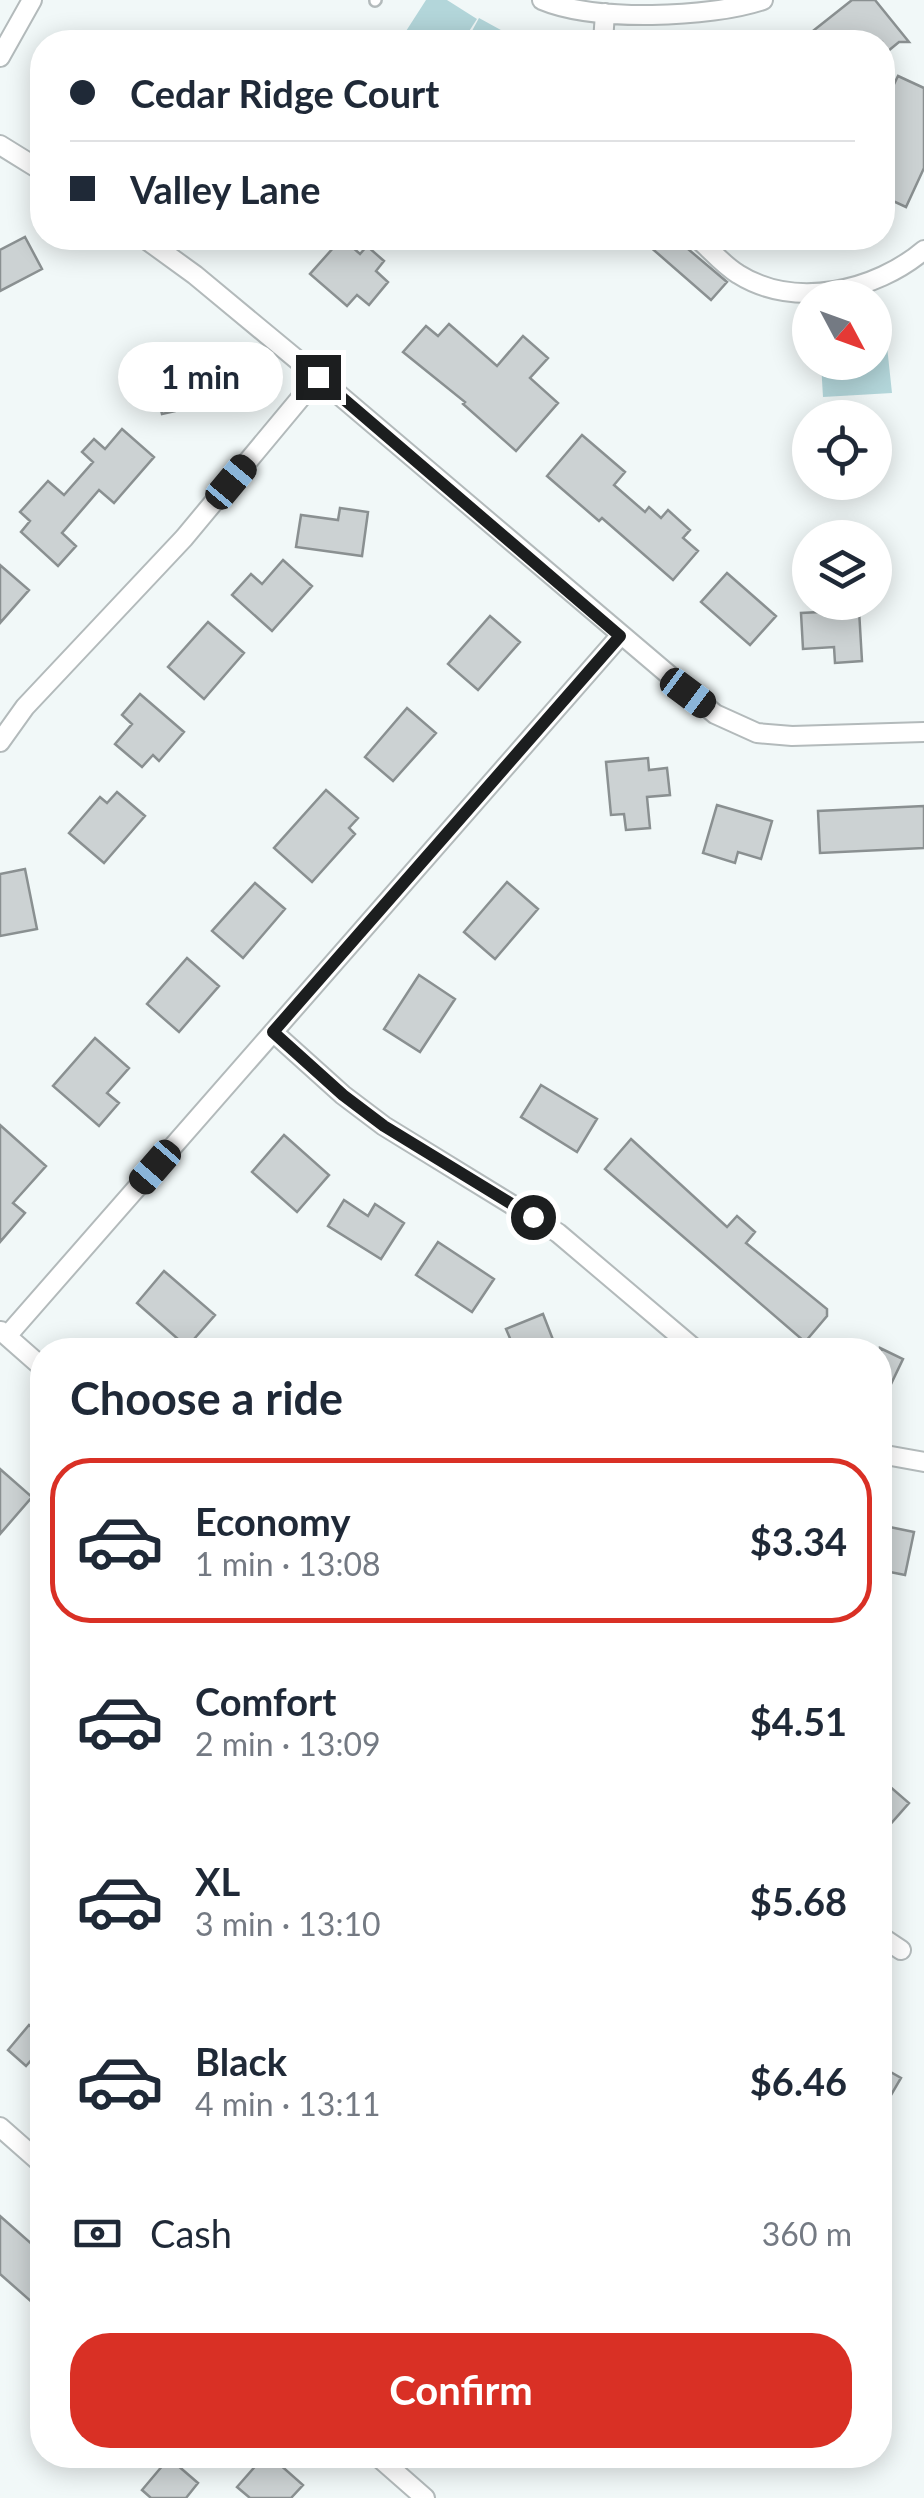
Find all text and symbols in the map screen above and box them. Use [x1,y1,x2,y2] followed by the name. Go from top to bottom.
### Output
[130,70,439,116] text: Cedar Ridge Court
[130,166,321,212] text: Valley Lane
[792,280,892,380] north arrow
[792,280,892,620] map controls
[118,342,283,412] callout: 1 min
[296,355,341,400] route end
[161,357,240,396] text: 1 min
[792,400,892,500] button: locate
[200,449,262,515] car
[792,520,892,620] button: layers
[655,663,721,723] car
[124,1135,186,1199] car
[511,1195,556,1240] route start
[70,1371,343,1425] text: Choose a ride
[75,1496,165,1586] icon: car
[195,1498,350,1544] text: Economy
[750,1518,847,1564] text: $3.34
[195,1544,381,1583] text: 1 min · 13:08
[75,1676,165,1766] icon: car
[195,1678,336,1724] text: Comfort
[750,1698,847,1744] text: $4.51
[195,1724,381,1763] text: 2 min · 13:09
[75,1856,165,1946] icon: car
[195,1858,240,1904] text: XL
[750,1878,847,1924] text: $5.68
[195,1904,381,1943] text: 3 min · 13:10
[75,2036,165,2126] icon: car
[195,2038,287,2084] text: Black
[750,2058,847,2104] text: $6.46
[195,2084,381,2123] text: 4 min · 13:11
[70,2206,125,2261] icon: cash
[150,2210,232,2256] text: Cash
[762,2214,852,2253] text: 360 m
[70,2333,852,2448] button: Confirm

